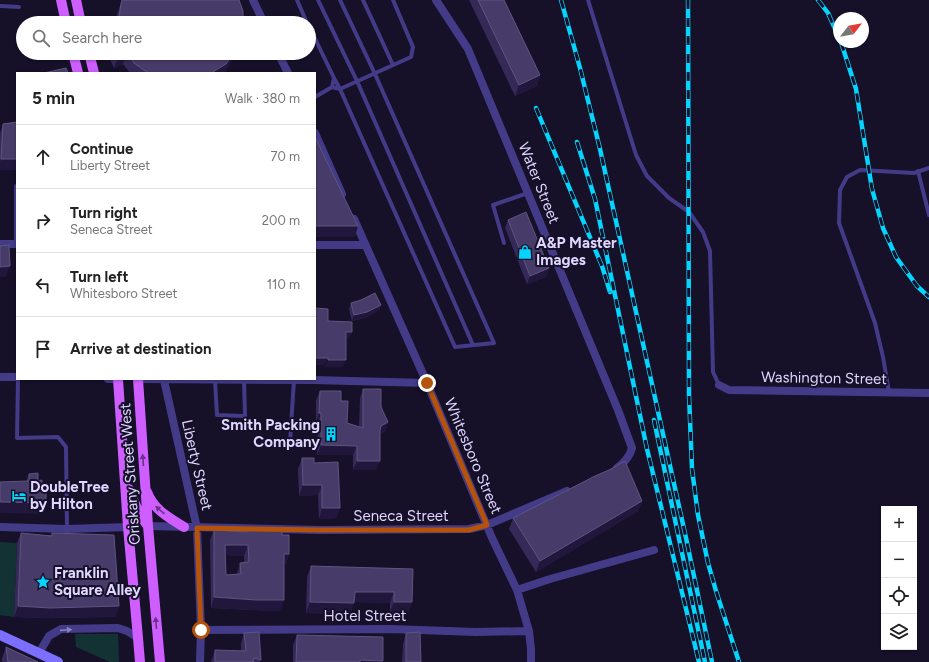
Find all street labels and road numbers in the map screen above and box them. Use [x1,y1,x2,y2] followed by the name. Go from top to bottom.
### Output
[515,140,564,227] street label: Water Street
[761,368,887,388] street label: Washington Street
[440,395,506,517] street label: Whitesboro Street
[116,402,144,546] street label: Oriskany Street West
[178,418,216,512] street label: Liberty Street
[353,507,449,525] street label: Seneca Street
[324,607,407,625] street label: Hotel Street

